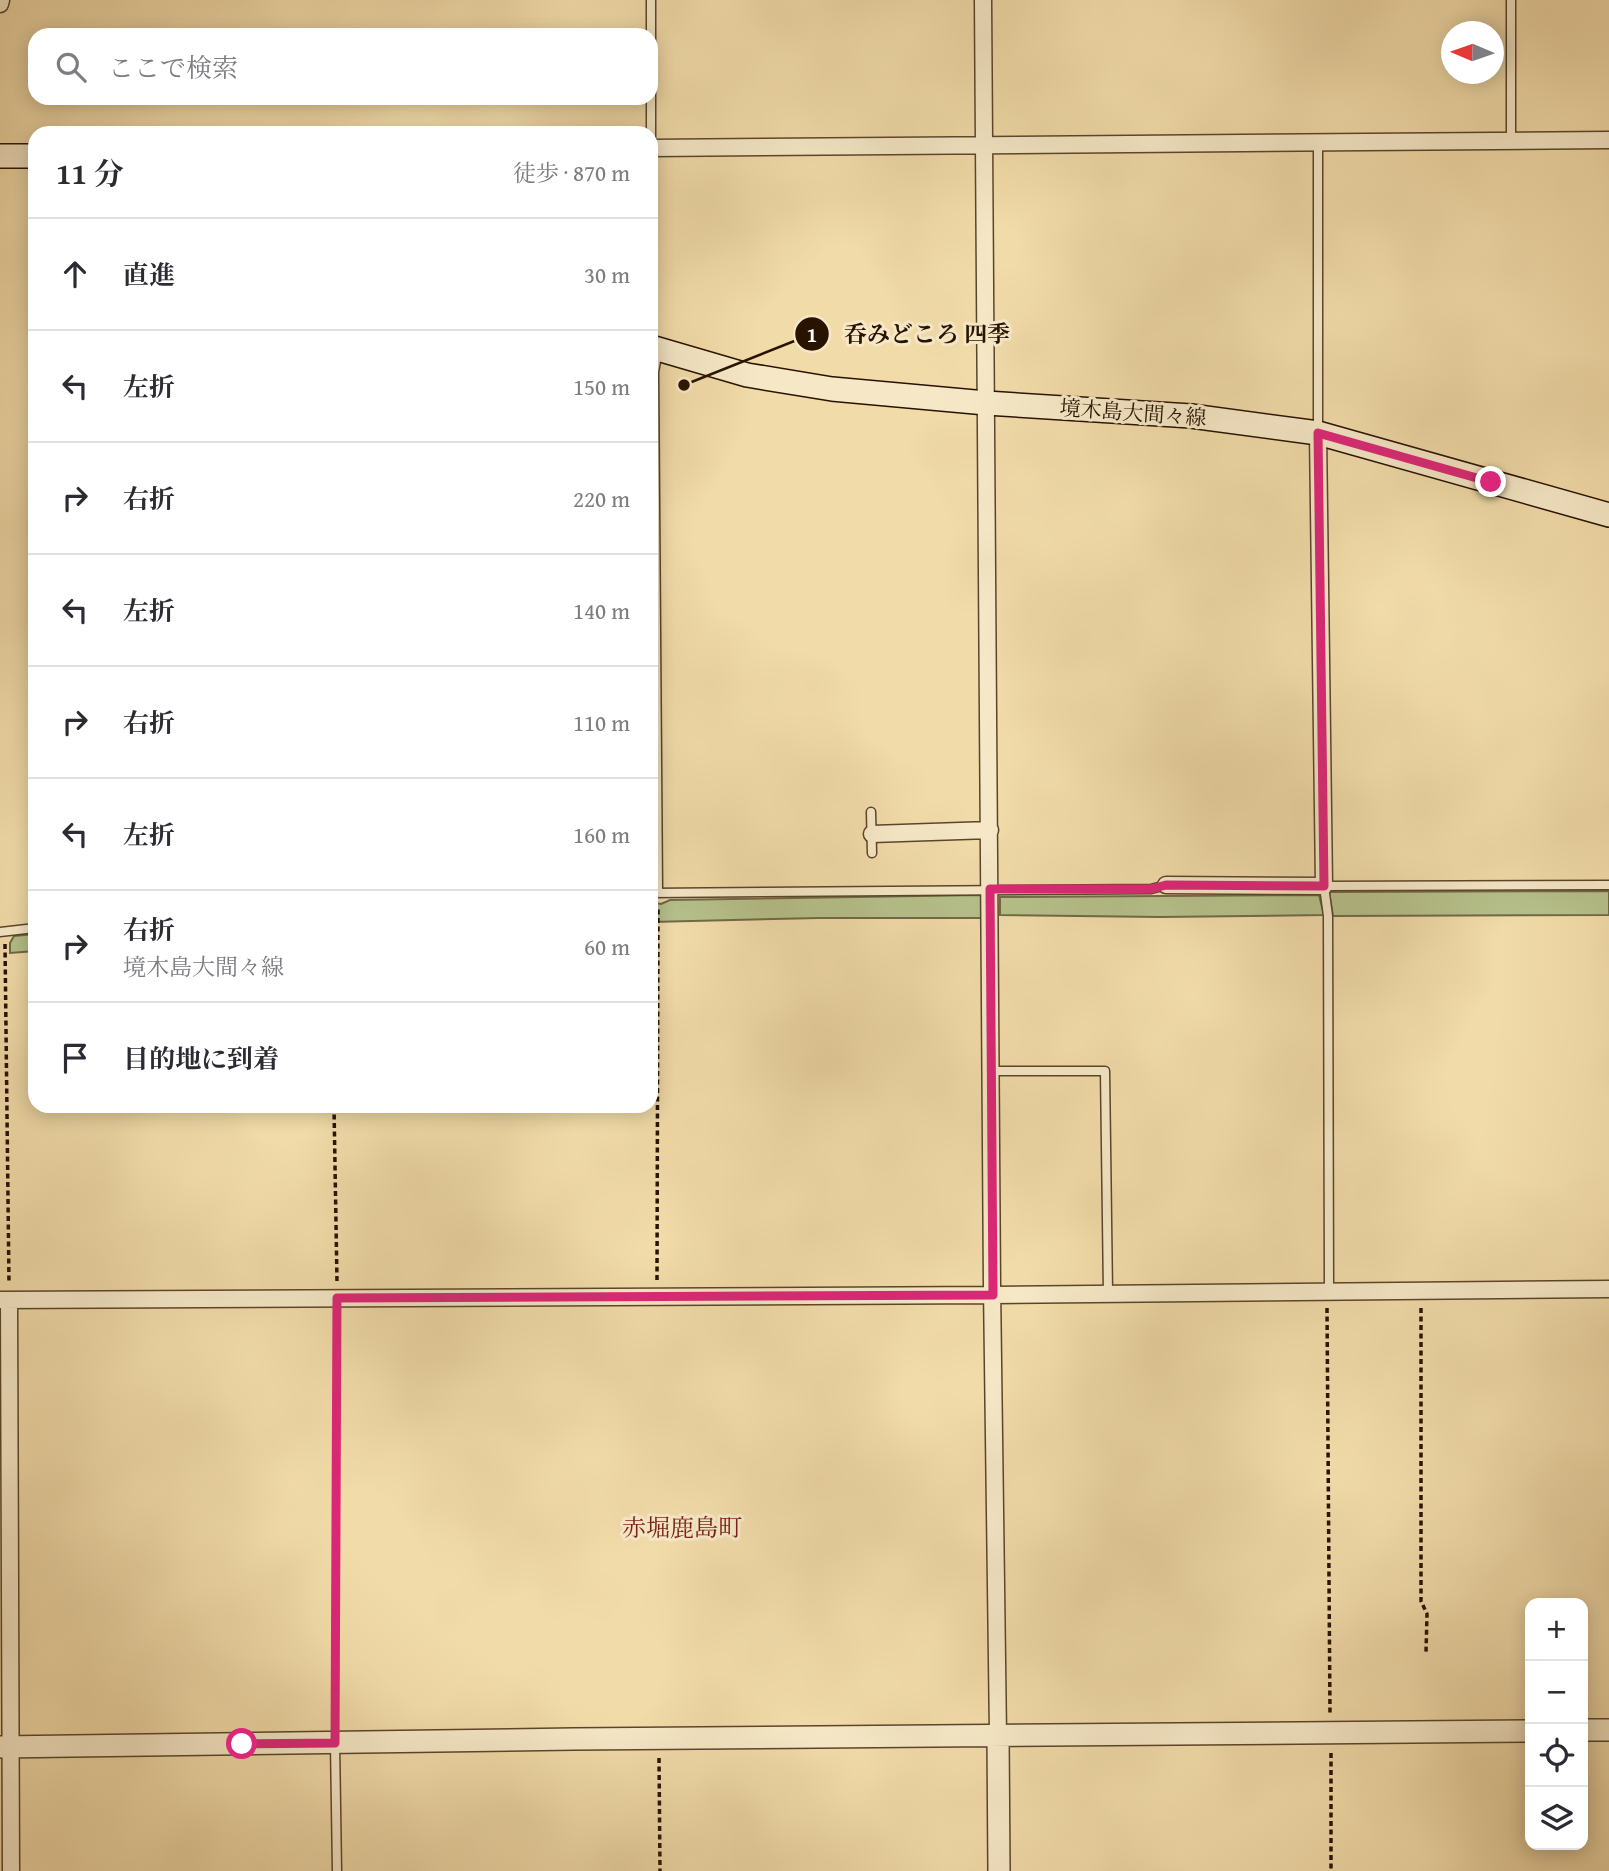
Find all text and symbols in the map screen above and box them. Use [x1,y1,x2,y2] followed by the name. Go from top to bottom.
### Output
[1441,21,1504,84] north arrow
[28,28,658,105] search box
[52,48,90,86] icon: search
[108,48,238,87] text: ここで検索
[56,151,124,195] text: 11 分
[513,156,630,189] text: 徒歩 · 870 m
[56,255,94,293] icon: ahead
[123,255,175,294] text: 直進
[584,258,630,291] text: 30 m
[795,312,1024,356] callout: 呑みどころ 四季
[844,317,1010,350] text: 呑みどころ 四季
[807,319,817,350] text: 1
[56,367,94,405] icon: left
[123,367,175,406] text: 左折
[573,370,630,403] text: 150 m
[1059,392,1207,433] street label: 境木島大間々線
[1475,466,1506,497] route end
[56,479,94,517] icon: right
[123,479,175,518] text: 右折
[573,482,630,515] text: 220 m
[56,591,94,629] icon: left
[123,591,175,630] text: 左折
[573,594,630,627] text: 140 m
[56,703,94,741] icon: right
[123,703,175,742] text: 右折
[573,706,630,739] text: 110 m
[56,815,94,853] icon: left
[123,815,175,854] text: 左折
[573,818,630,851] text: 160 m
[123,910,175,949] text: 右折
[56,927,94,965] icon: right
[584,930,630,963] text: 60 m
[123,950,284,983] text: 境木島大間々線
[56,1039,94,1077] icon: arrive
[123,1039,279,1078] text: 目的地に到着
[622,1510,742,1545] district label: 赤堀鹿島町
[1525,1598,1588,1850] map controls
[1525,1598,1588,1661] button: +
[1525,1661,1588,1724] button: −
[1525,1724,1588,1787] button: locate
[226,1728,257,1759] route start
[1525,1787,1588,1850] button: layers

